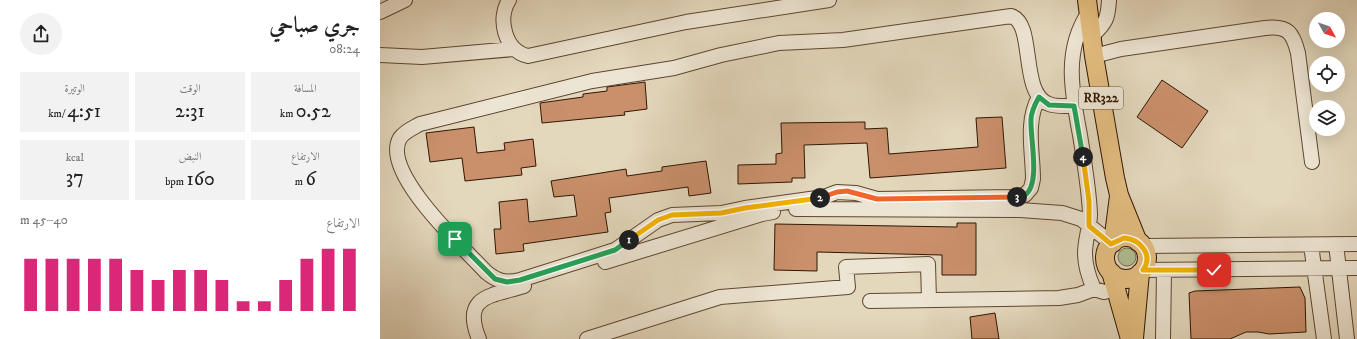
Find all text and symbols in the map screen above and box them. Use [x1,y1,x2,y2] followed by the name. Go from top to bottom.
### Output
[269,12,360,39] text: جري صباحي
[1309,12,1345,48] north arrow
[1309,12,1345,136] map controls
[20,13,62,55] button: share
[329,41,360,57] text: 08:24
[1309,56,1345,92] button: locate
[65,82,85,96] text: الوتيرة
[179,82,201,96] text: الوقت
[294,82,317,96] text: المسافة
[1079,87,1123,109] road number: RR322
[67,99,101,124] text: 4:51
[175,99,205,124] text: 2:31
[296,99,331,124] text: 0.52
[1309,100,1345,136] button: layers
[48,107,67,121] text: /km
[280,107,296,121] text: km
[1073,147,1093,167] pin: 4
[179,150,201,164] text: النبض
[291,150,320,164] text: الارتفاع
[1080,150,1086,164] text: 4
[66,151,84,165] text: kcal
[66,165,84,190] text: 37
[186,167,215,192] text: 160
[305,167,316,192] text: 6
[165,175,186,189] text: bpm
[295,175,305,189] text: m
[1007,187,1027,207] pin: 3
[810,188,830,208] pin: 2
[1015,190,1019,204] text: 3
[817,191,823,205] text: 2
[20,212,68,228] text: 40–45 m
[326,215,360,231] text: الارتفاع
[438,222,472,256] pin
[444,228,466,250] icon: arrive
[619,230,639,250] pin: 1
[627,233,631,247] text: 1
[1197,253,1231,287] pin
[1203,259,1225,281] icon: check

